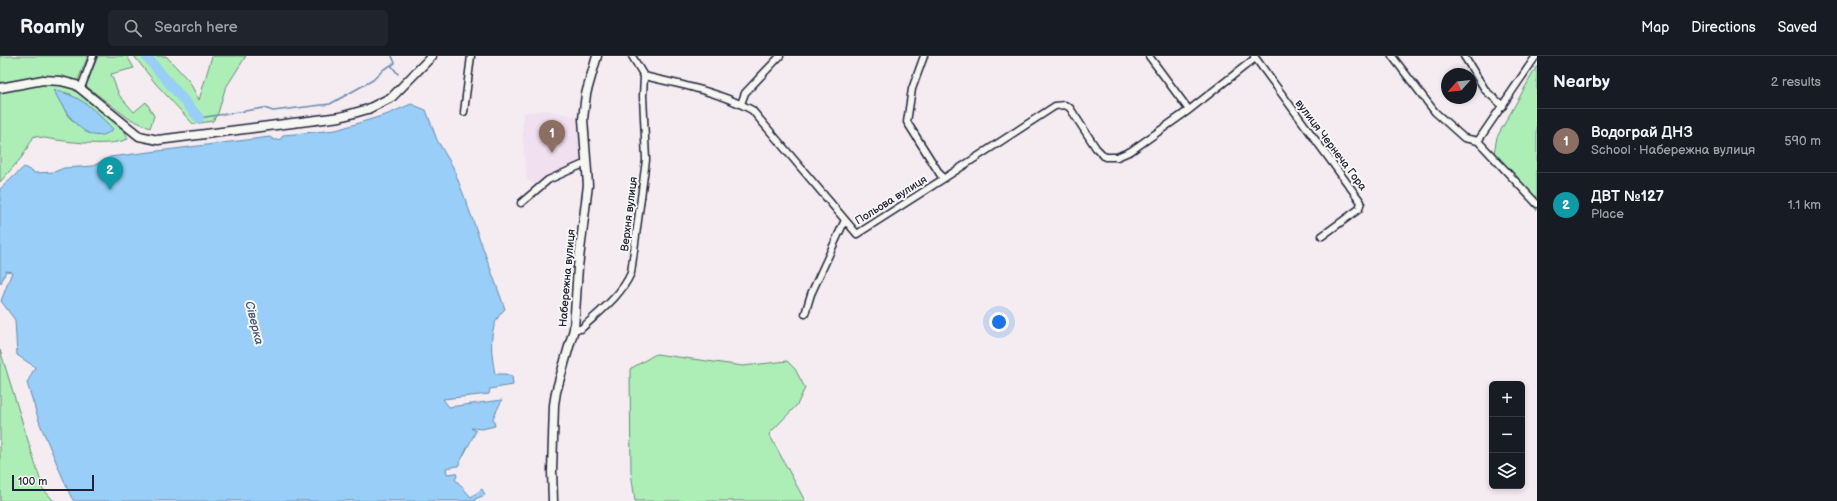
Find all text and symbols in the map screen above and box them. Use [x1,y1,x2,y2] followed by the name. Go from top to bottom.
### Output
[108,10,388,46] search box
[20,16,84,39] text: Roamly
[122,17,144,39] icon: search
[154,18,238,37] text: Search here
[1641,19,1669,36] text: Map
[1691,19,1756,36] text: Directions
[1778,19,1817,36] text: Saved
[1441,68,1477,104] north arrow
[1553,72,1610,92] text: Nearby
[1771,74,1821,90] text: 2 results
[1293,97,1370,193] street label: вулиця Чернеча Гора
[539,120,565,153] pin: 1
[1591,123,1693,142] text: Водограй ДНЗ
[1563,133,1569,149] text: 1
[1784,133,1821,149] text: 590 m
[1591,142,1755,158] text: School · Набережна вулиця
[97,157,123,190] pin: 2
[853,173,929,227] street label: Польова вулиця
[618,176,640,252] street label: Верхня вулиця
[1591,187,1664,206] text: ДВТ №127
[1562,197,1570,213] text: 2
[1788,197,1821,213] text: 1.1 km
[1591,206,1624,222] text: Place
[556,228,578,328] street label: Набережна вулиця
[241,300,267,346] water label: Сіверка
[989,312,1009,332] your location
[1489,381,1525,489] map controls
[1489,381,1525,417] button: +
[1489,417,1525,453] button: −
[1489,453,1525,489] button: layers
[12,473,94,492] scale bar
[18,475,47,488] text: 100 m

